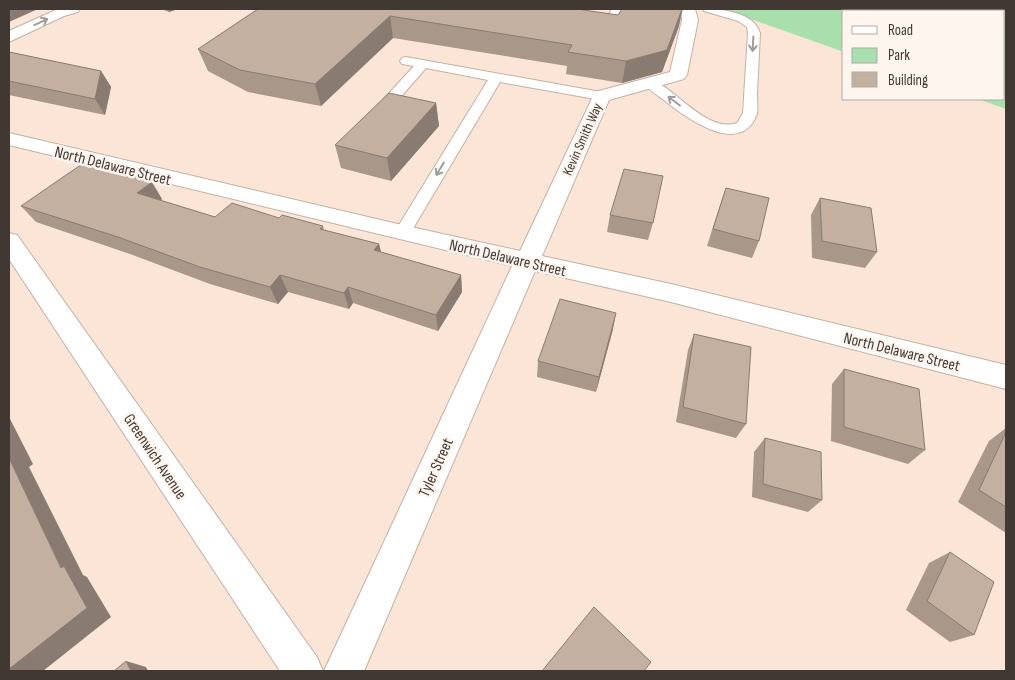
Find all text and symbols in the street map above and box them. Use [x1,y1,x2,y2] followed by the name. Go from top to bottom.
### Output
[842,10,1005,100] legend
[33,17,48,27] one-way arrow
[888,21,913,40] text: Road
[749,35,758,51] one-way arrow
[888,46,910,65] text: Park
[888,71,928,90] text: Building
[667,95,680,106] one-way arrow
[559,100,606,178] street label: Kevin Smith Way
[53,143,173,190] street label: North Delaware Street
[434,162,444,176] one-way arrow
[447,236,568,281] street label: North Delaware Street
[842,329,962,376] street label: North Delaware Street
[119,411,190,503] street label: Greenwich Avenue
[415,435,458,500] street label: Tyler Street

